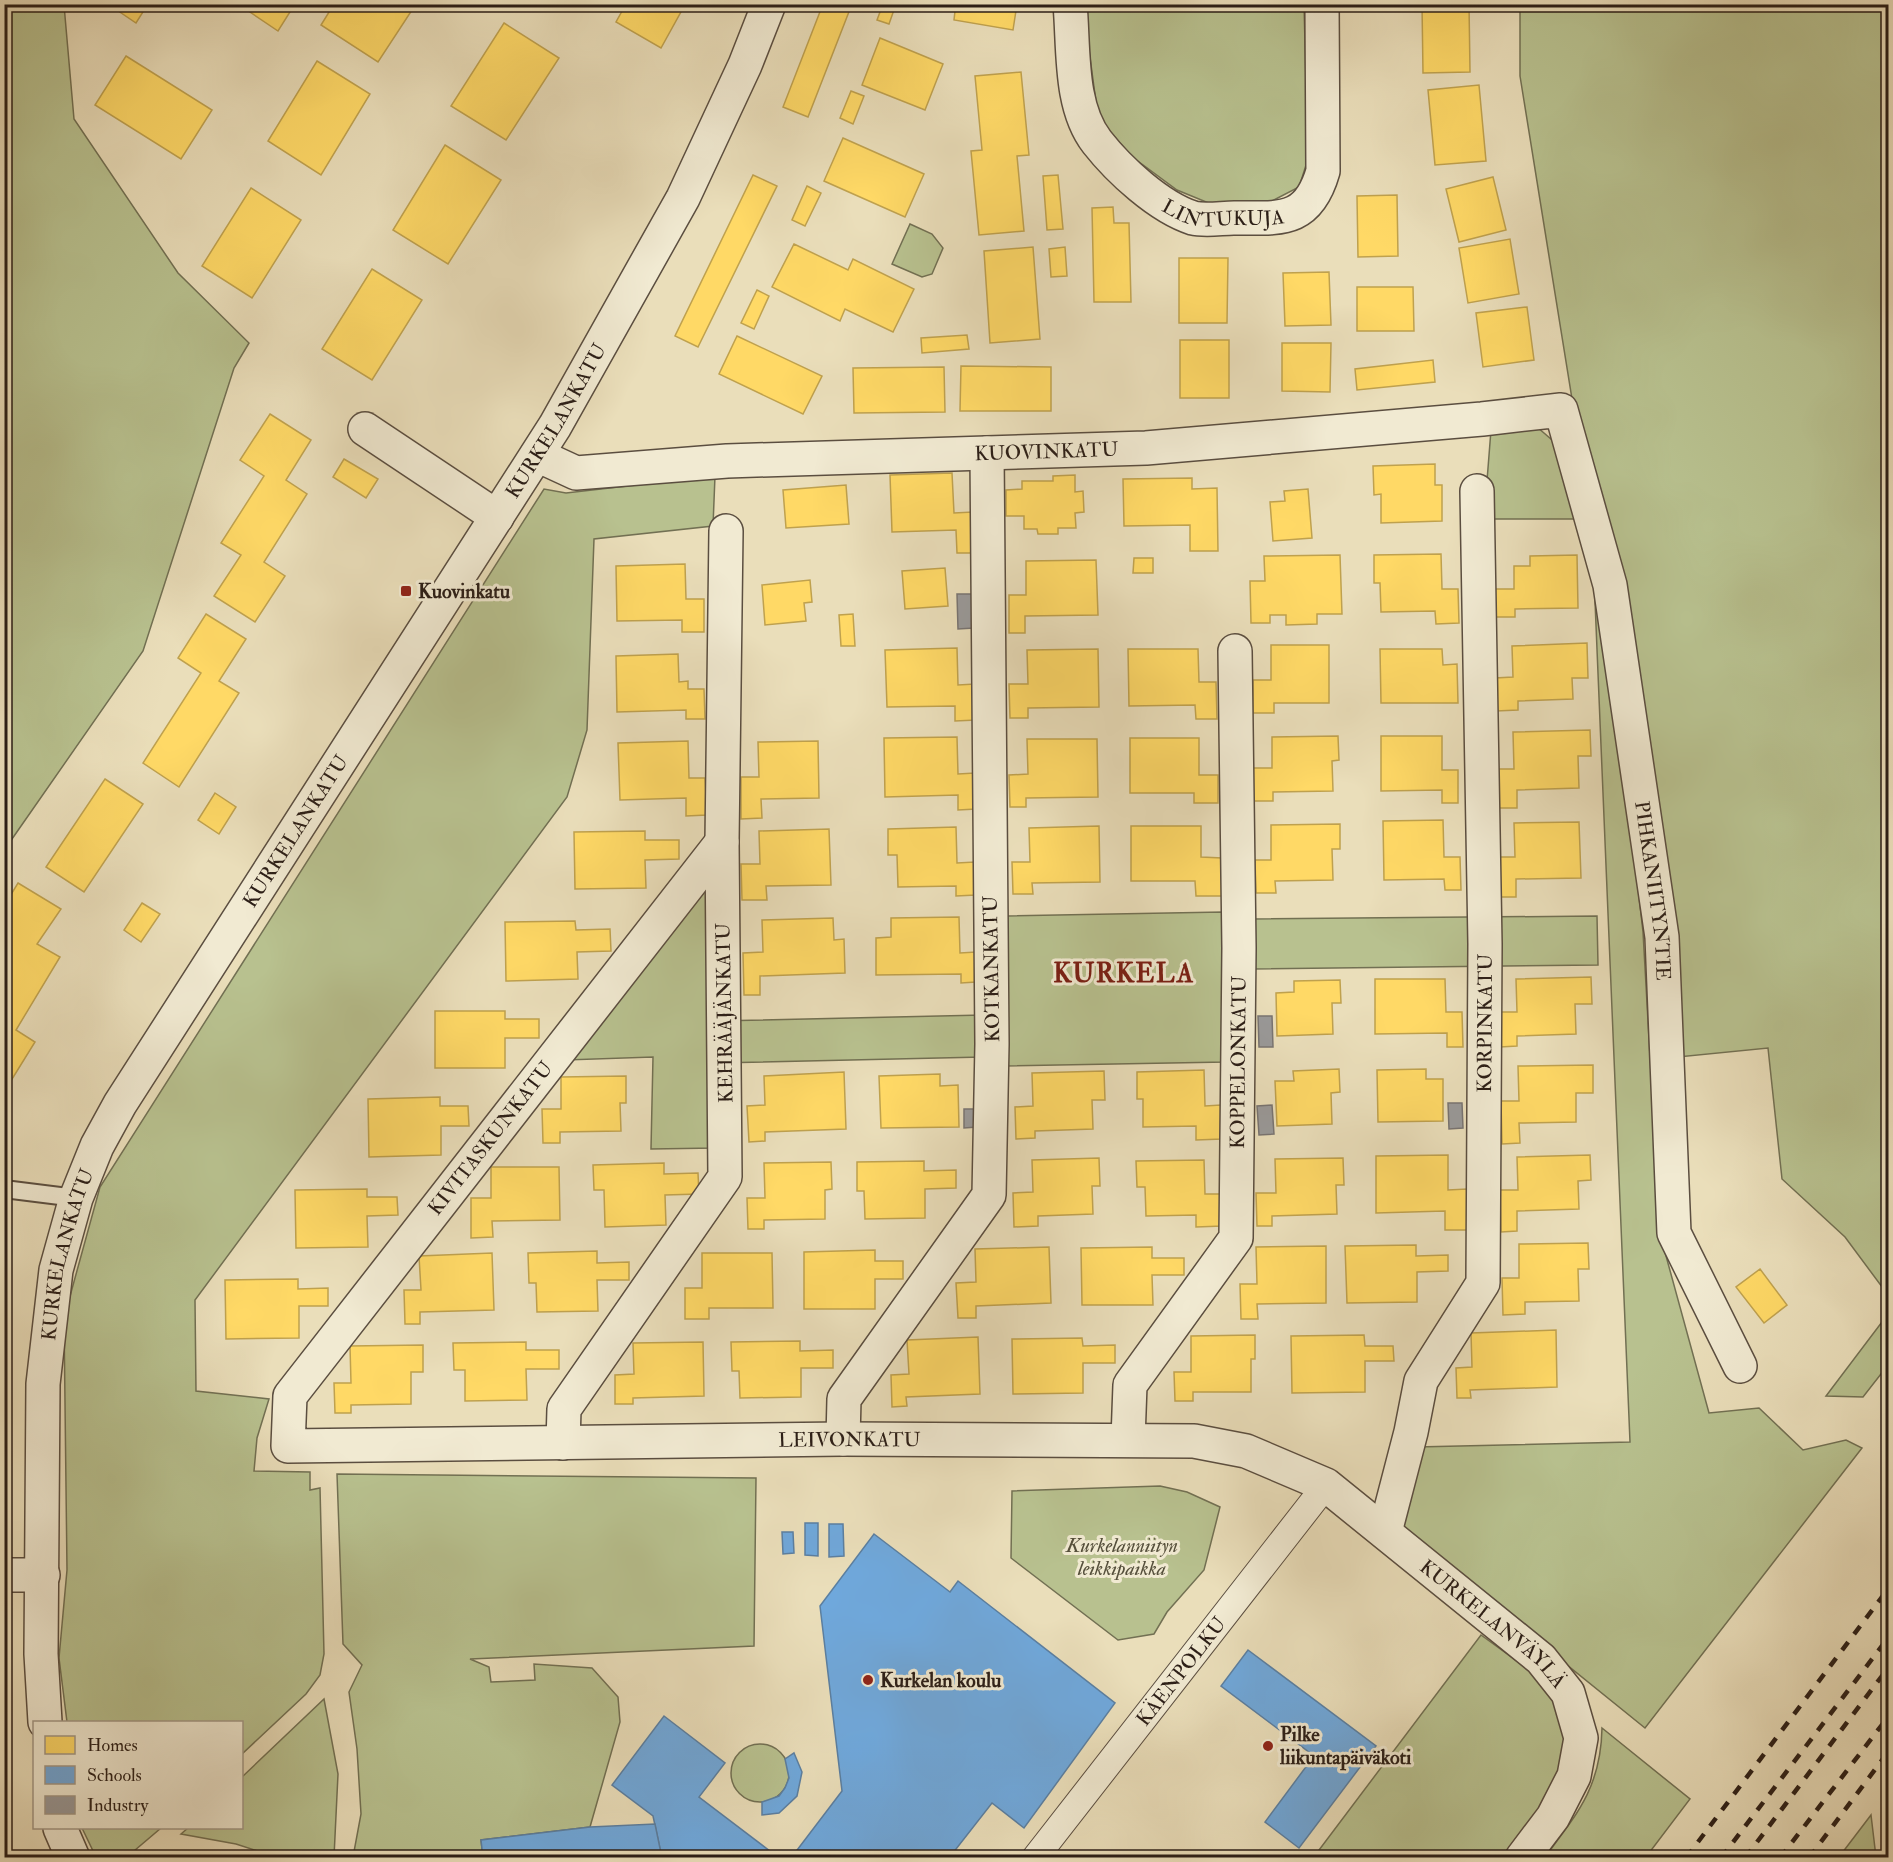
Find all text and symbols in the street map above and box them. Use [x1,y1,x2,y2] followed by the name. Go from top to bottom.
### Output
[1158,194,1286,233] street label: LINTUKUJA
[500,339,612,503] street label: KURKELANKATU
[974,437,1119,466] street label: KUOVINKATU
[418,579,511,604] place label: Kuovinkatu
[399,584,413,598] marker: Kuovinkatu
[237,750,354,912] street label: KURKELANKATU
[1629,799,1676,981] street label: PIHKANIITYNTIE
[978,895,1005,1043] street label: KOTKANKATU
[710,922,739,1103] street label: KEHRÄÄJÄNKATU
[1472,953,1498,1093] street label: KORPINKATU
[1053,958,1195,990] district label: KURKELA
[1225,975,1252,1149] street label: KOPPELONKATU
[423,1056,558,1220] street label: KIVITASKUNKATU
[36,1165,100,1342] street label: KURKELANKATU
[778,1427,921,1453] street label: LEIVONKATU
[1065,1533,1178,1581] park label: Kurkelanniityn leikkipaikka
[1415,1554,1571,1694] street label: KURKELANVÄYLÄ
[1131,1612,1232,1731] street label: KÄENPOLKU
[880,1668,1002,1693] place label: Kurkelan koulu
[861,1673,875,1687] marker: Kurkelan koulu
[33,1721,243,1829] legend
[1279,1722,1412,1771] place label: Pilke liikuntapäiväkoti
[87,1734,138,1757] text: Homes
[1261,1739,1275,1753] marker: Pilke liikuntapäiväkoti
[87,1764,142,1787] text: Schools
[87,1794,149,1817] text: Industry

